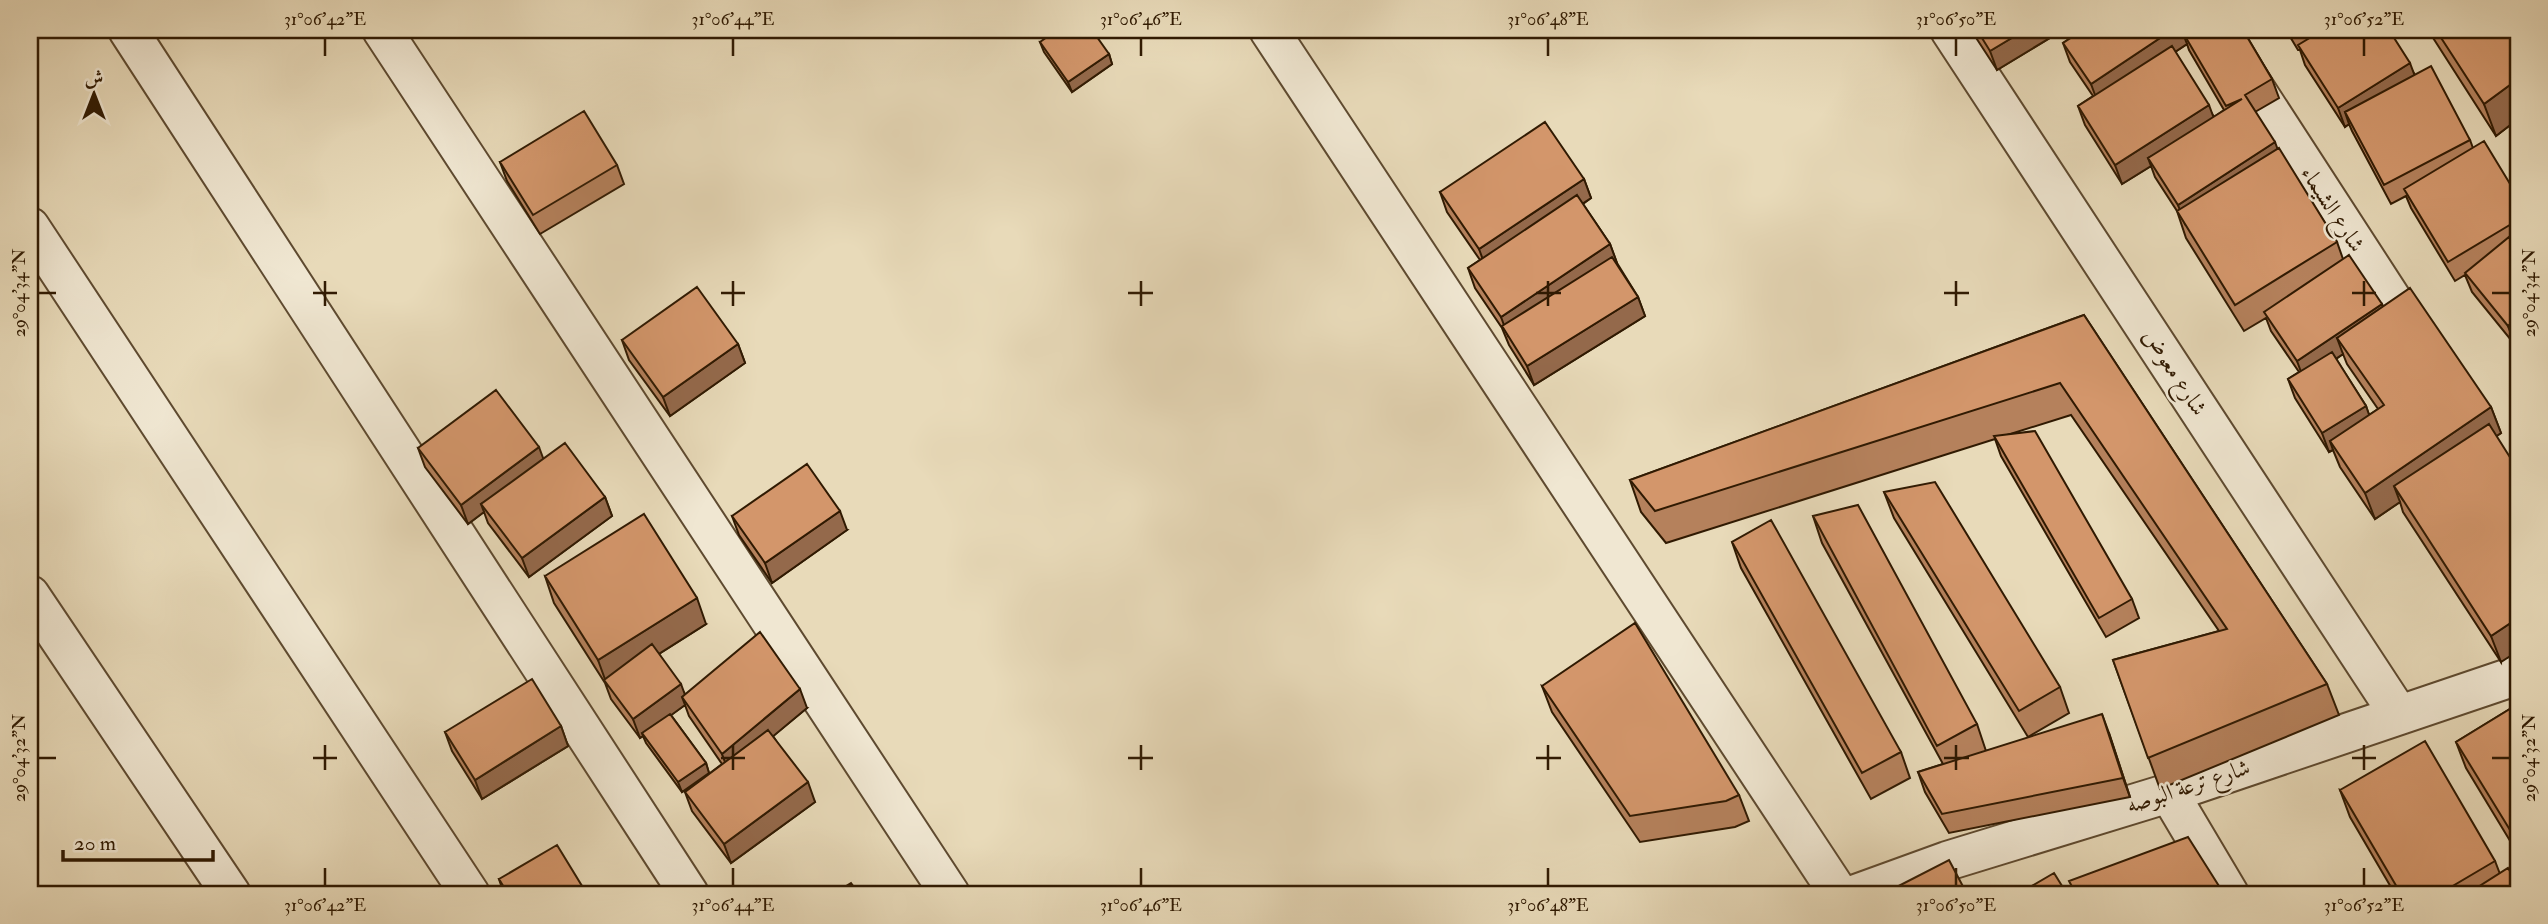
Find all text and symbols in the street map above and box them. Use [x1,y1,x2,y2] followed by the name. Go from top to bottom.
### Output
[284,8,366,31] text: 31°06'42"E
[692,8,774,31] text: 31°06'44"E
[1100,8,1182,31] text: 31°06'46"E
[1507,8,1589,31] text: 31°06'48"E
[1916,8,1996,31] text: 31°06'50"E
[2324,8,2404,31] text: 31°06'52"E
[60,60,130,130] north arrow
[85,66,103,90] text: ش
[2290,160,2372,260] street label: شارع الشيماء
[8,249,31,337] text: 29°04'34"N
[2518,249,2541,337] text: 29°04'34"N
[2132,323,2214,424] street label: شارع معوض
[8,714,31,802] text: 29°04'32"N
[2518,714,2541,802] text: 29°04'32"N
[2122,752,2255,824] street label: شارع ترعة البوصه
[63,819,214,863] scale bar
[74,830,116,857] text: 20 m
[284,894,366,917] text: 31°06'42"E
[692,894,774,917] text: 31°06'44"E
[1100,894,1182,917] text: 31°06'46"E
[1507,894,1589,917] text: 31°06'48"E
[1916,894,1996,917] text: 31°06'50"E
[2324,894,2404,917] text: 31°06'52"E

